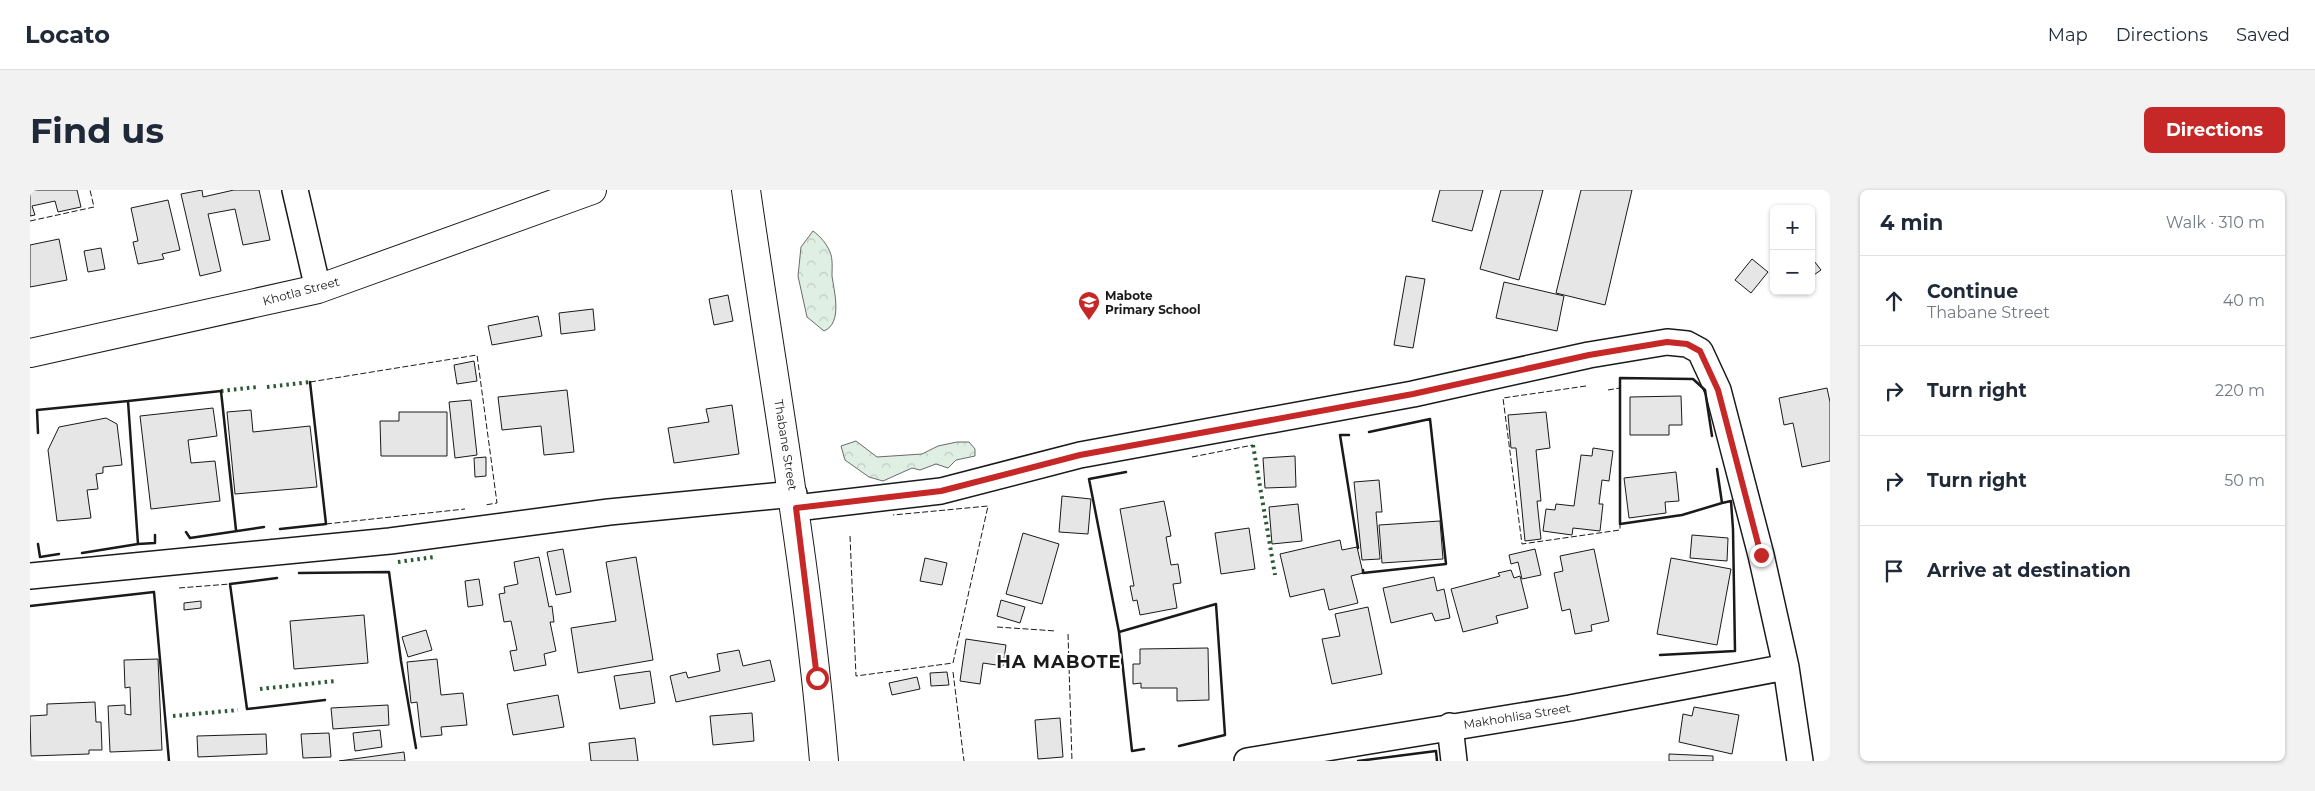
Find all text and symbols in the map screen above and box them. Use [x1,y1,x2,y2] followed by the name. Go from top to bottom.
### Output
[25,20,110,49] text: Locato
[2048,24,2088,46] text: Map
[2116,24,2208,46] text: Directions
[2236,24,2290,46] text: Saved
[2144,107,2285,153] button: Directions
[30,109,164,152] text: Find us
[1770,205,1815,295] map controls
[1770,205,1815,250] button: +
[1880,210,1943,235] text: 4 min
[2166,213,2265,232] text: Walk · 310 m
[1770,250,1815,295] button: −
[261,274,341,308] street label: Khotla Street
[1927,280,2018,303] text: Continue
[1880,287,1908,315] icon: ahead
[1105,288,1201,317] place label: Mabote Primary School
[1077,290,1101,321] school or university icon: Mabote Primary School
[2223,291,2265,310] text: 40 m
[1927,303,2050,322] text: Thabane Street
[1880,377,1908,405] icon: right
[1927,379,2027,402] text: Turn right
[2215,381,2265,400] text: 220 m
[771,398,801,492] street label: Thabane Street
[1880,467,1908,495] icon: right
[1927,469,2027,492] text: Turn right
[2224,471,2265,490] text: 50 m
[1750,544,1773,567] route end
[1880,557,1908,585] icon: arrive
[1927,559,2131,582] text: Arrive at destination
[996,651,1122,673] district label: HA MABOTE
[806,667,829,690] route start
[1462,700,1572,732] street label: Makhohlisa Street

